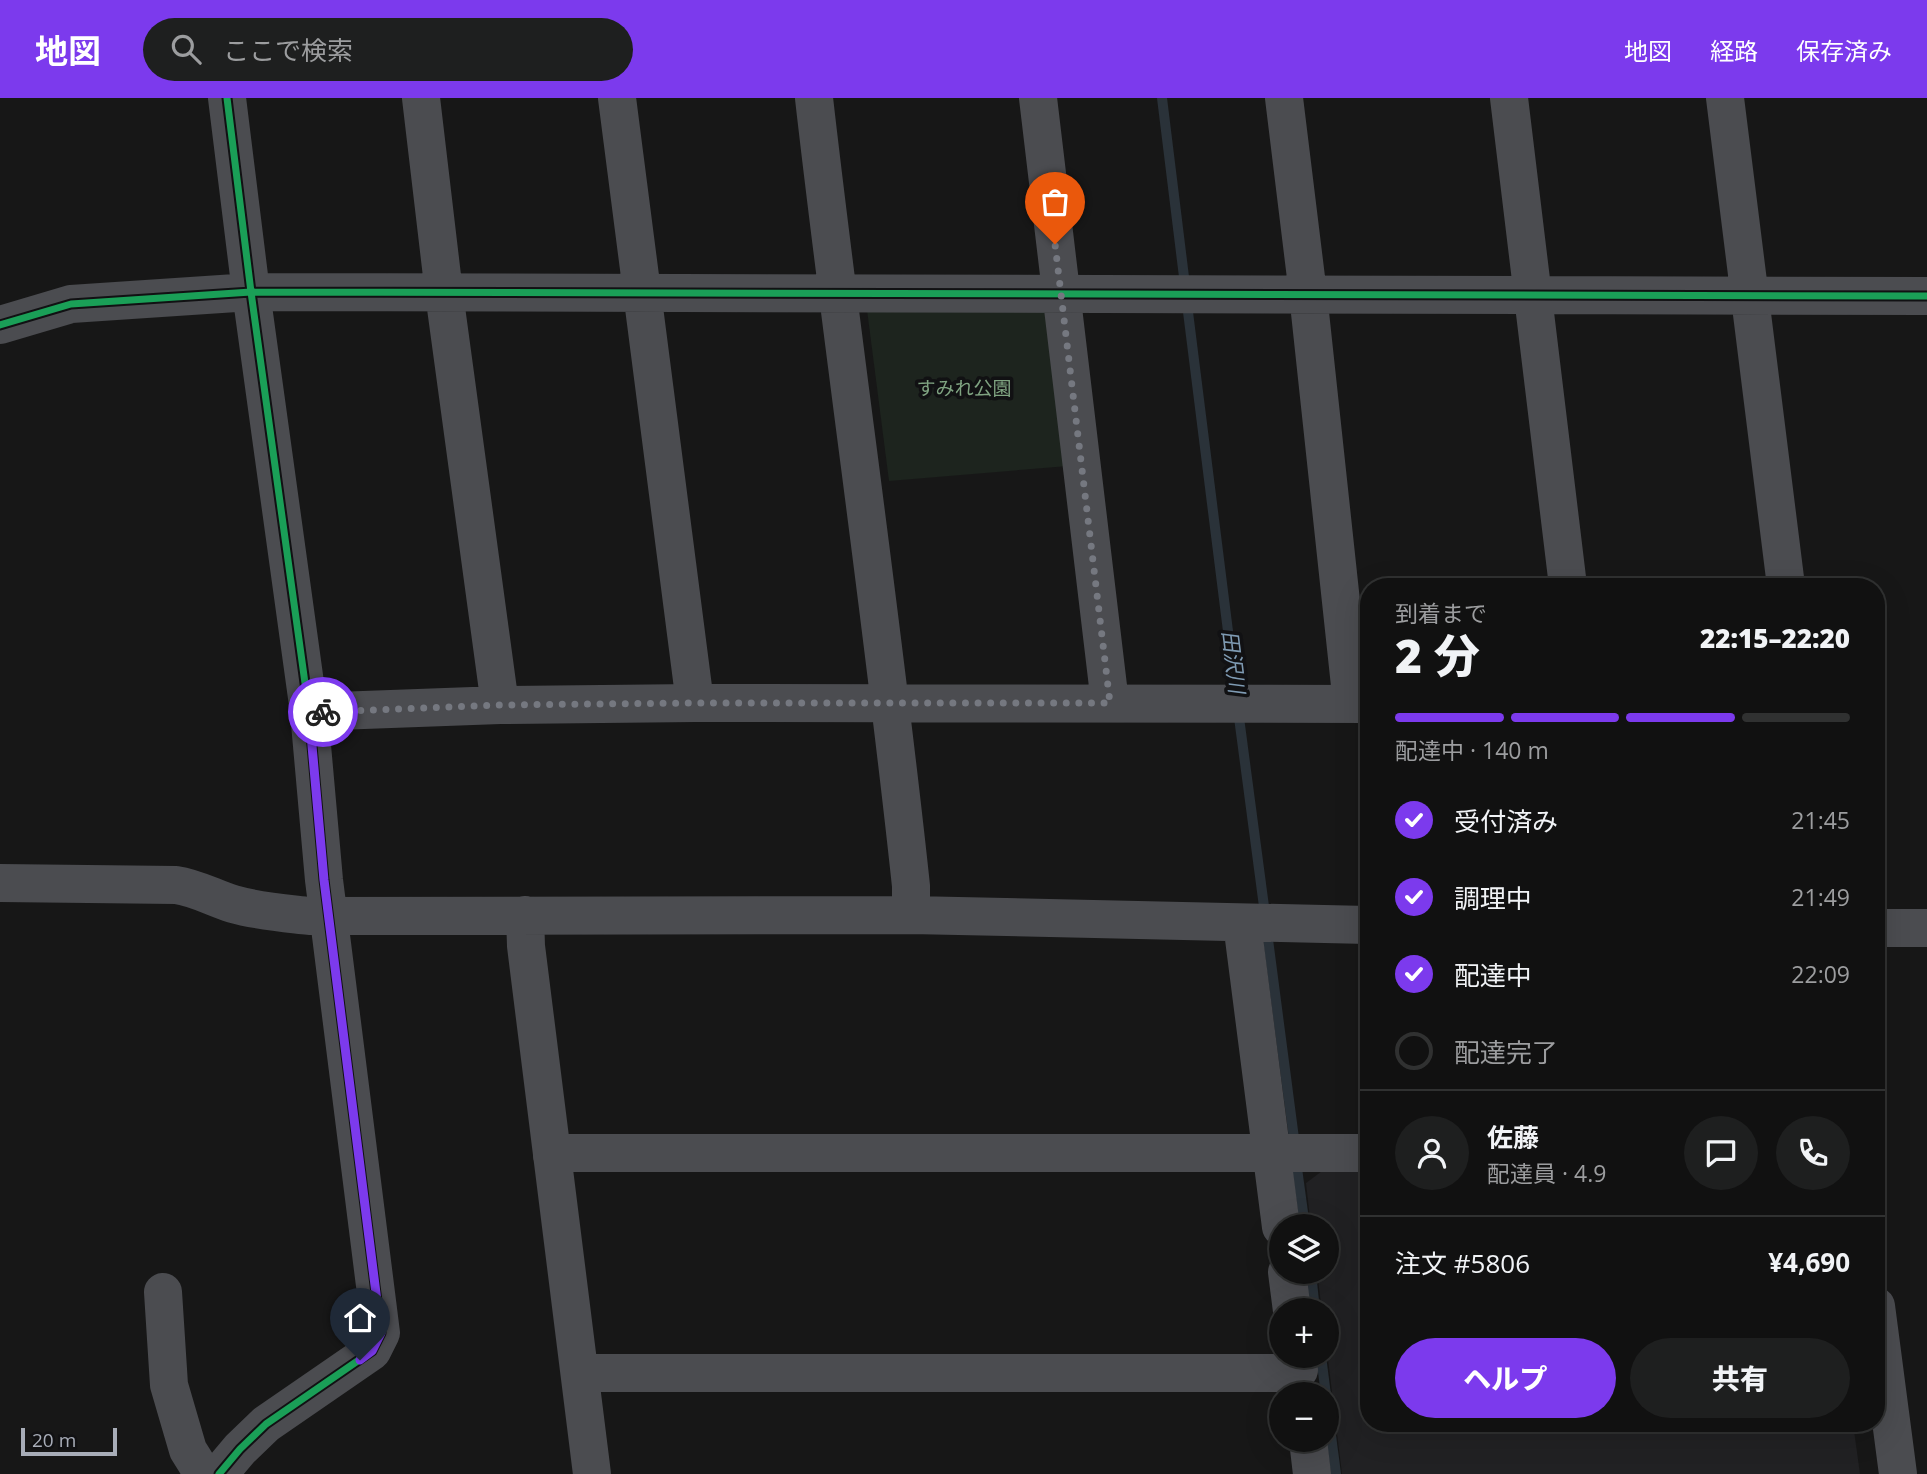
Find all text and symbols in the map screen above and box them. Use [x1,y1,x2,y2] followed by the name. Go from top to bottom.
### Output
[143,18,633,81] search box
[35,28,101,73] text: 地図
[167,30,205,68] icon: search
[223,32,353,68] text: ここで検索
[1624,34,1672,67] text: 地図
[1710,34,1758,67] text: 経路
[1796,34,1892,67] text: 保存済み
[1025,172,1085,244] pin
[1036,183,1074,221] icon: bag
[916,375,1012,401] park label: すみれ公園
[1395,597,1487,629] text: 到着まで
[1700,620,1850,656] text: 22:15–22:20
[1395,624,1480,686] text: 2 分
[1216,629,1252,697] water label: 田沢川
[288,677,358,747] courier
[304,693,342,731] icon: bike
[1395,734,1549,766] text: 配達中 · 140 m
[1395,801,1433,839] icon: check
[1454,803,1558,839] text: 受付済み
[1791,804,1850,836] text: 21:45
[1395,878,1433,916] icon: check
[1454,880,1532,916] text: 調理中
[1791,881,1850,913] text: 21:49
[1395,955,1433,993] icon: check
[1454,957,1532,993] text: 配達中
[1791,958,1850,990] text: 22:09
[1454,1034,1558,1070] text: 配達完了
[1395,1116,1469,1190] button: person
[1684,1116,1758,1190] button: chat
[1776,1116,1850,1190] button: phone
[1487,1119,1539,1155] text: 佐藤
[1487,1157,1606,1189] text: 配達員 · 4.9
[1269,1214,1339,1452] map controls
[1269,1214,1339,1284] button: layers
[1768,1244,1850,1280] text: ¥4,690
[1395,1245,1530,1281] text: 注文 #5806
[330,1288,390,1360] pin
[1269,1298,1339,1368] button: +
[341,1299,379,1337] icon: home
[1395,1338,1616,1418] button: ヘルプ
[1630,1338,1850,1418] button: 共有
[1269,1382,1339,1452] button: −
[21,1425,117,1457] scale bar
[32,1427,76,1453] text: 20 m

